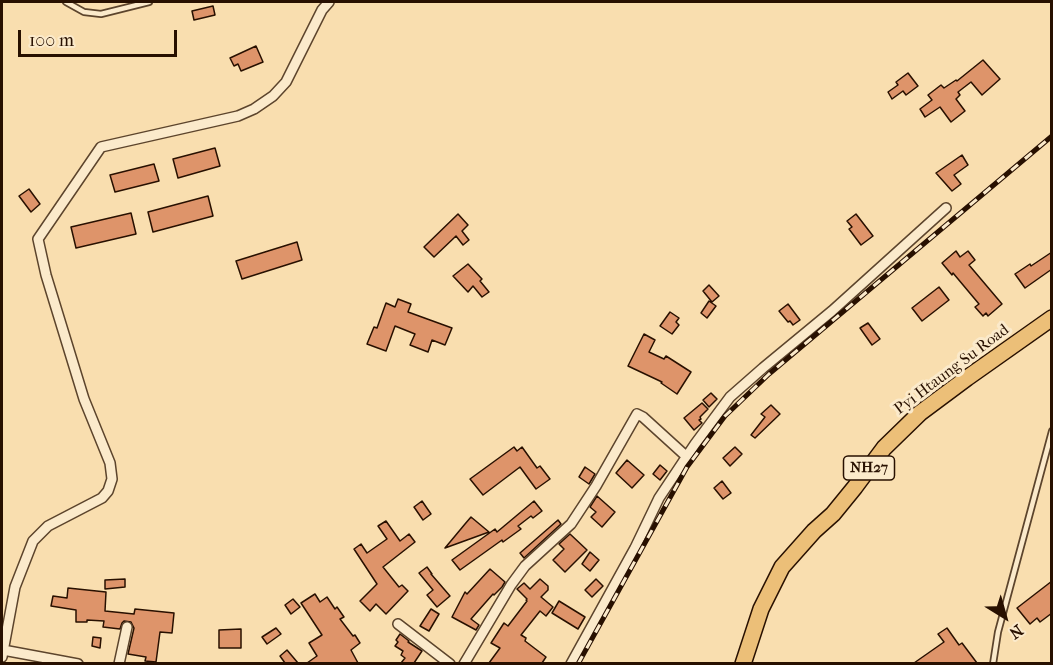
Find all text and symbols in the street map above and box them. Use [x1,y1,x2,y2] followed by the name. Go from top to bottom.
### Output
[21,18,180,56] scale bar
[29,30,74,51] text: 100 m
[891,321,1013,419] street label: Pyi Htaung Su Road
[844,456,894,480] road number: NH27
[975,587,1035,647] north arrow
[1006,621,1027,643] text: N

